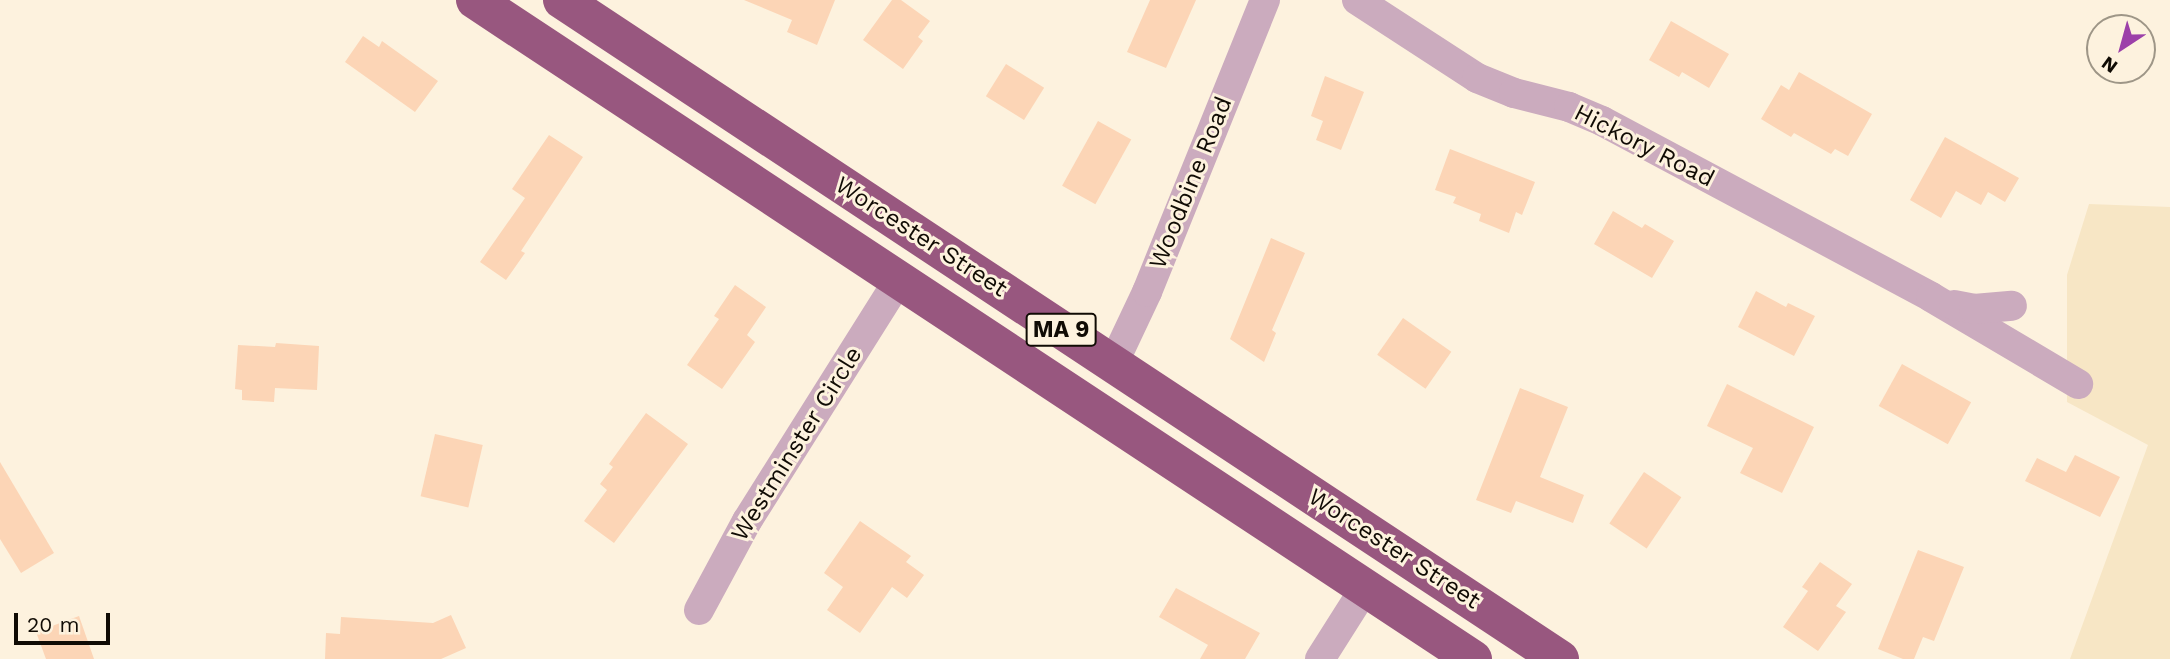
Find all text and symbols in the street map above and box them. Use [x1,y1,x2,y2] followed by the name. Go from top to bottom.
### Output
[2086,14,2156,84] north arrow
[2097,51,2122,78] text: N
[1143,93,1239,273] street label: Woodbine Road
[1569,98,1719,194] street label: Hickory Road
[829,170,1013,304] street label: Worcester Street
[1024,310,1098,350] road number: MA 9
[725,341,869,547] street label: Westminster Circle
[1302,482,1486,616] street label: Worcester Street
[18,600,114,644] scale bar
[27,612,79,637] text: 20 m

